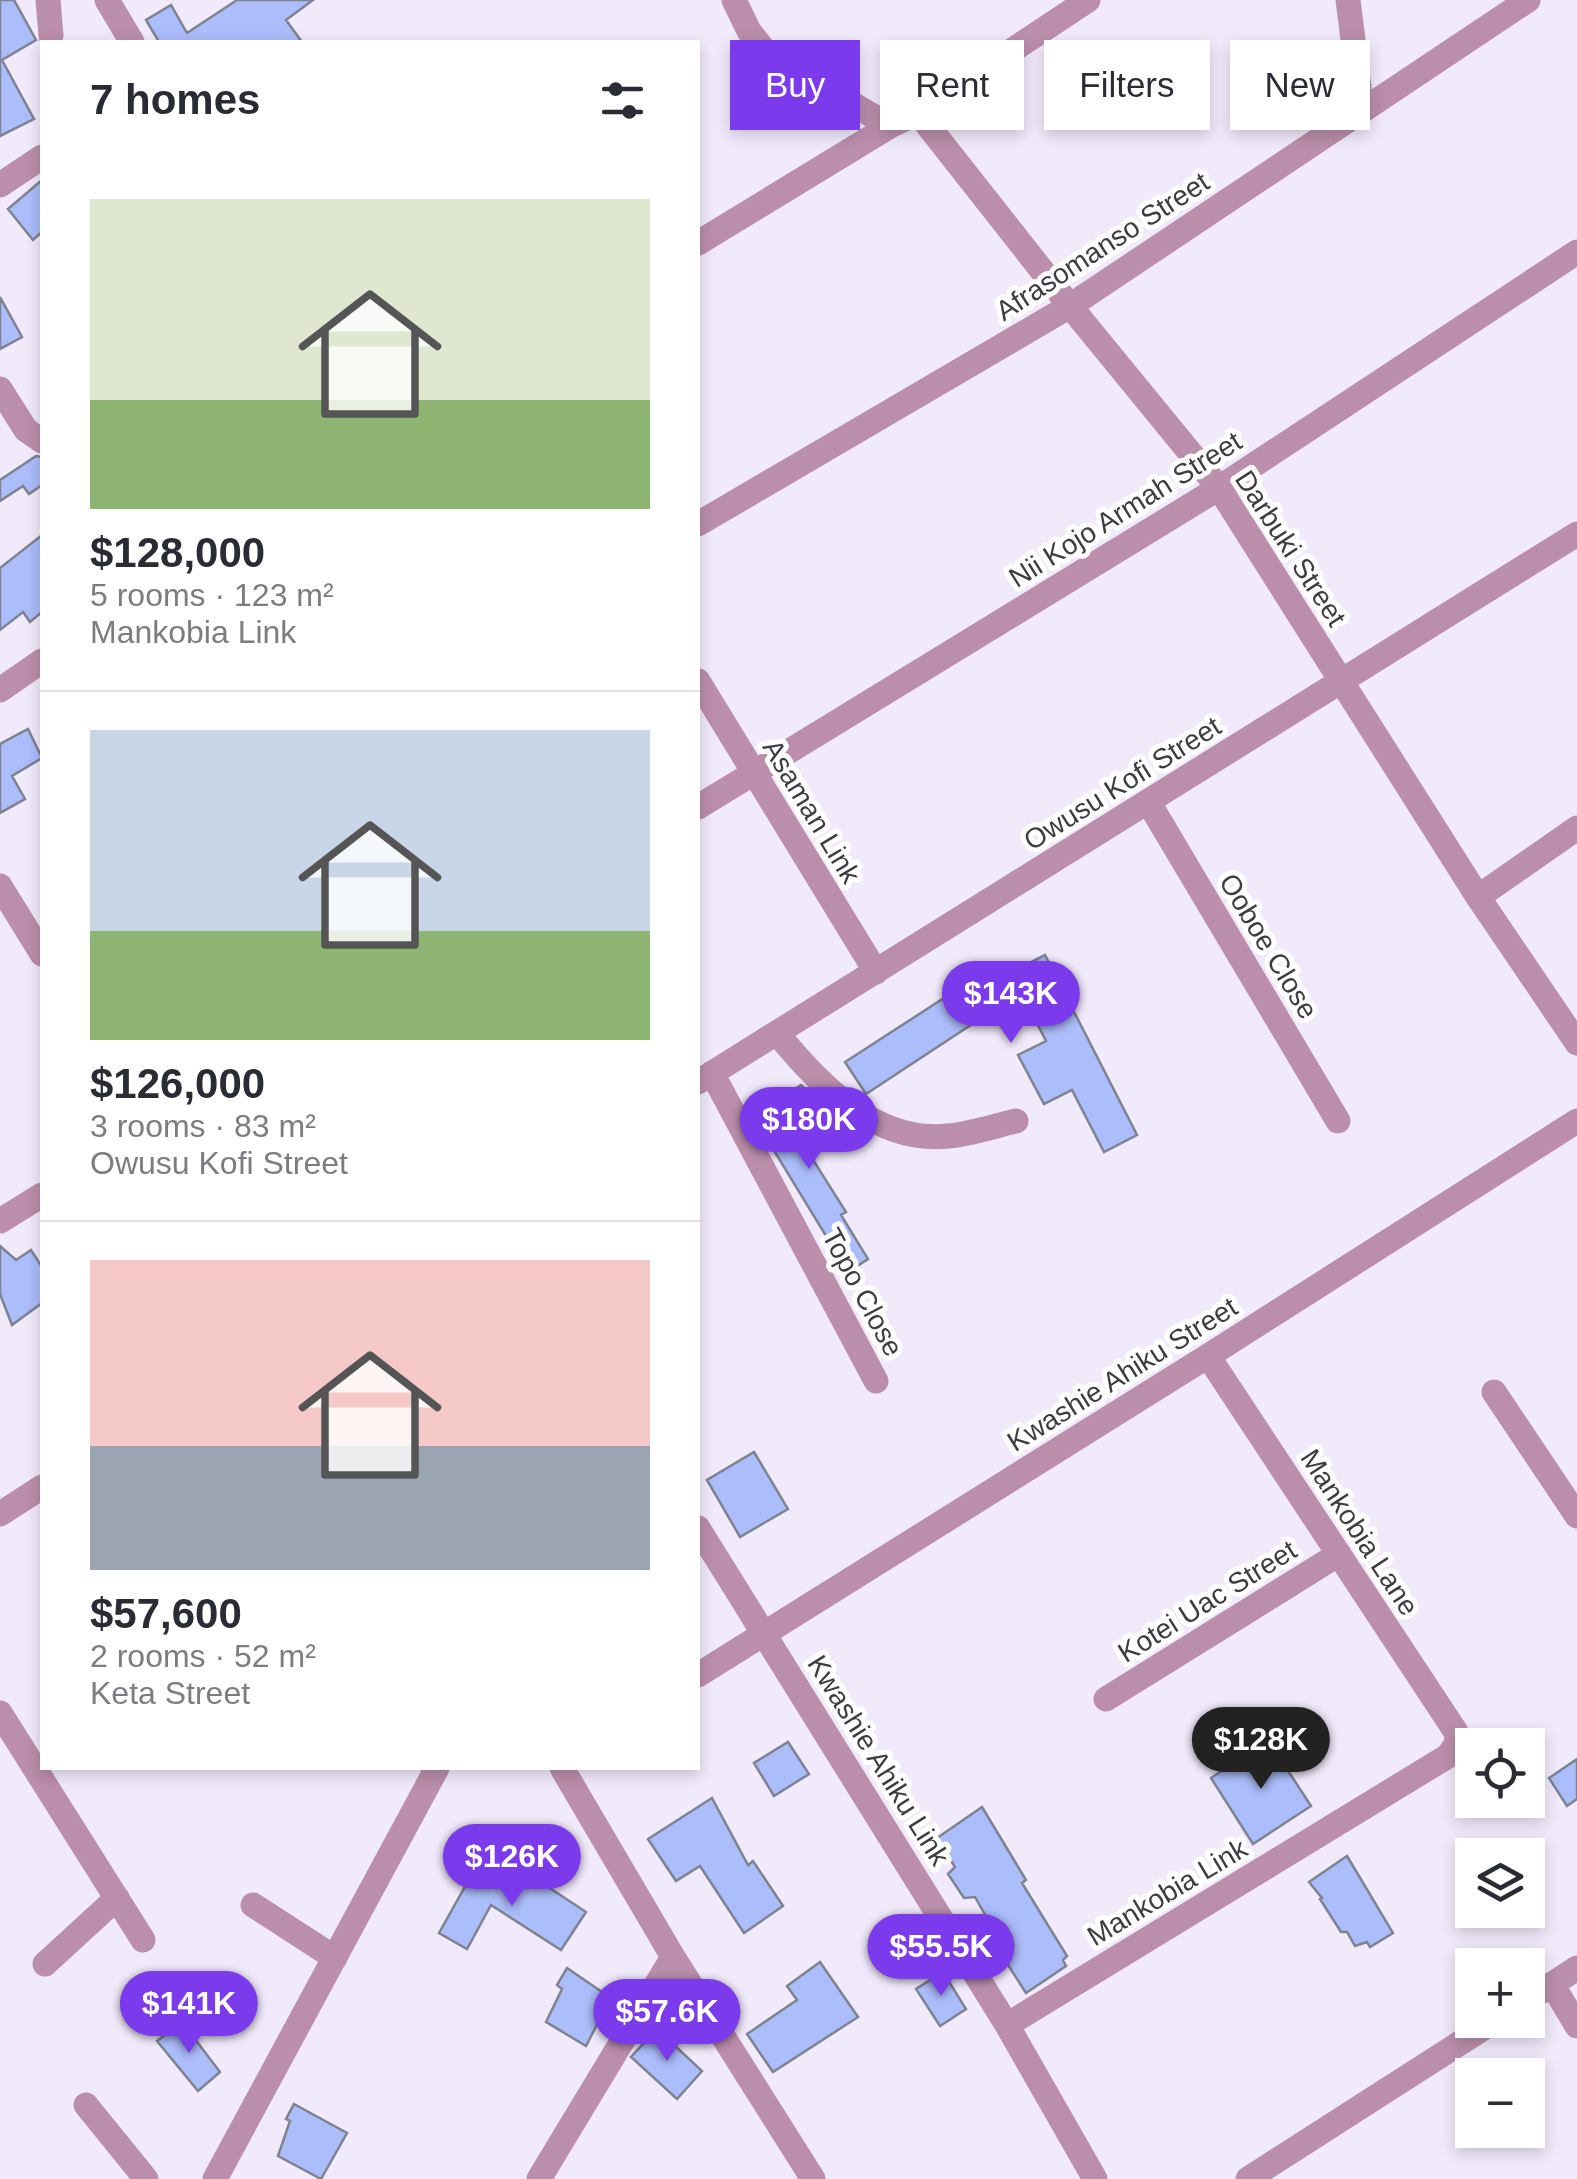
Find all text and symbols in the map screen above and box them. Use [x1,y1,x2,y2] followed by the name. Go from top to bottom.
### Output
[730,40,860,130] chip: Buy
[880,40,1024,130] chip: Rent
[1044,40,1210,130] chip: Filters
[1230,40,1370,130] chip: New
[595,73,650,128] icon: filters
[90,76,260,123] text: 7 homes
[990,166,1215,327] street label: Afrasomanso Street
[280,264,460,444] icon: home
[1004,425,1247,593] street label: Nii Kojo Armah Street
[1229,465,1352,632] street label: Darbuki Street
[90,529,265,576] text: $128,000
[90,577,334,613] text: 5 rooms · 123 m²
[90,614,296,650] text: Mankobia Link
[1018,710,1226,856] street label: Owusu Kofi Street
[757,734,867,889] street label: Asaman Link
[280,795,460,975] icon: home
[1213,868,1324,1024] street label: Ooboe Close
[941,961,1081,1046] pin: $143K
[964,975,1058,1011] text: $143K
[90,1060,265,1107] text: $126,000
[739,1087,879,1172] pin: $180K
[762,1101,856,1137] text: $180K
[90,1108,316,1144] text: 3 rooms · 83 m²
[90,1145,348,1181] text: Owusu Kofi Street
[816,1223,909,1361] street label: Topo Close
[1002,1291,1243,1458] street label: Kwashie Ahiku Street
[280,1325,460,1505] icon: home
[1294,1444,1425,1621] street label: Mankobia Lane
[1113,1534,1302,1669] street label: Kotei Uac Street
[90,1590,242,1637] text: $57,600
[90,1638,316,1674] text: 2 rooms · 52 m²
[802,1650,956,1872] street label: Kwashie Ahiku Link
[90,1675,250,1711] text: Keta Street
[1191,1707,1331,1792] pin: $128K
[1214,1721,1308,1757] text: $128K
[1455,1728,1545,2148] map controls
[1455,1728,1545,1818] button: locate
[442,1824,582,1909] pin: $126K
[1082,1832,1253,1952] street label: Mankobia Link
[465,1838,559,1874] text: $126K
[1455,1838,1545,1928] button: layers
[860,1914,1022,1999] pin: $55.5K
[889,1928,993,1964] text: $55.5K
[1455,1948,1545,2038] button: +
[119,1971,259,2056] pin: $141K
[586,1979,748,2064] pin: $57.6K
[142,1985,236,2021] text: $141K
[615,1993,719,2029] text: $57.6K
[1455,2058,1545,2148] button: −

